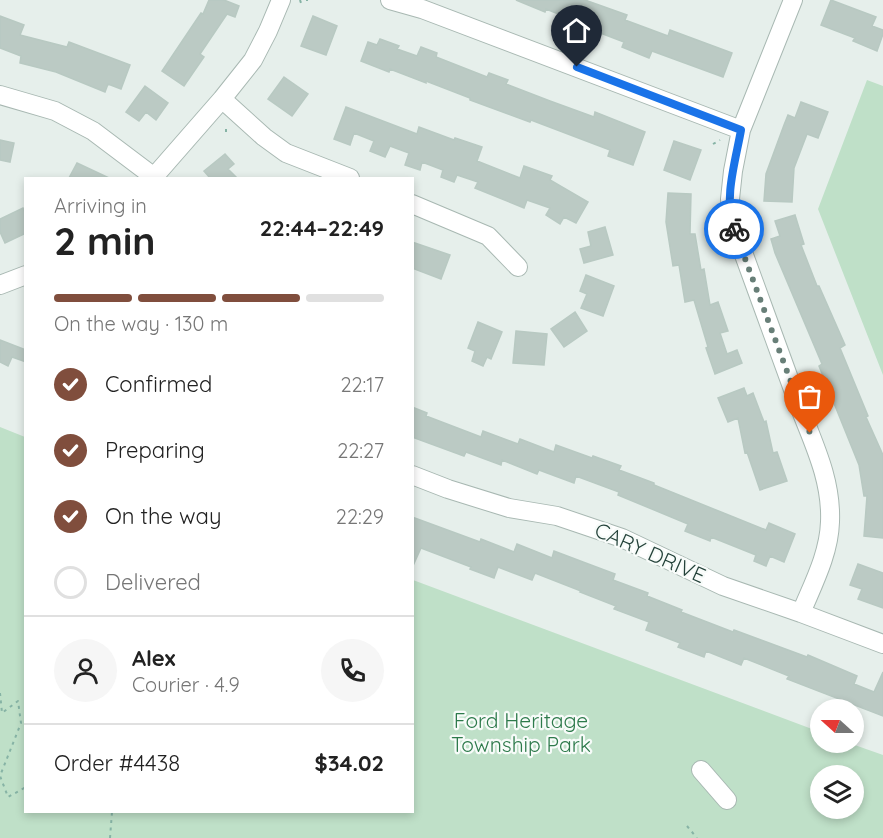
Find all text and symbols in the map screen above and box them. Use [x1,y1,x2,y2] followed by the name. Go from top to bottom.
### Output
[551,5,602,67] pin
[560,14,593,47] icon: home
[54,193,147,218] text: Arriving in
[704,199,764,259] courier
[718,213,751,246] icon: bike
[260,214,384,242] text: 22:44–22:49
[54,216,156,265] text: 2 min
[54,311,228,336] text: On the way · 130 m
[54,368,87,401] icon: check
[105,370,212,398] text: Confirmed
[784,371,835,433] pin
[340,372,384,397] text: 22:17
[793,380,826,413] icon: bag
[54,434,87,467] icon: check
[105,436,205,464] text: Preparing
[337,438,384,463] text: 22:27
[54,500,87,533] icon: check
[105,502,221,530] text: On the way
[336,504,384,529] text: 22:29
[591,516,710,588] street label: CARY DRIVE
[105,568,201,596] text: Delivered
[54,639,117,702] button: person
[321,639,384,702] button: phone
[132,644,175,672] text: Alex
[132,672,240,697] text: Courier · 4.9
[810,699,864,753] north arrow
[810,699,864,819] map controls
[451,707,591,757] park label: Ford Heritage Township Park
[54,749,180,777] text: Order #4438
[315,749,384,777] text: $34.02
[810,765,864,819] button: layers

